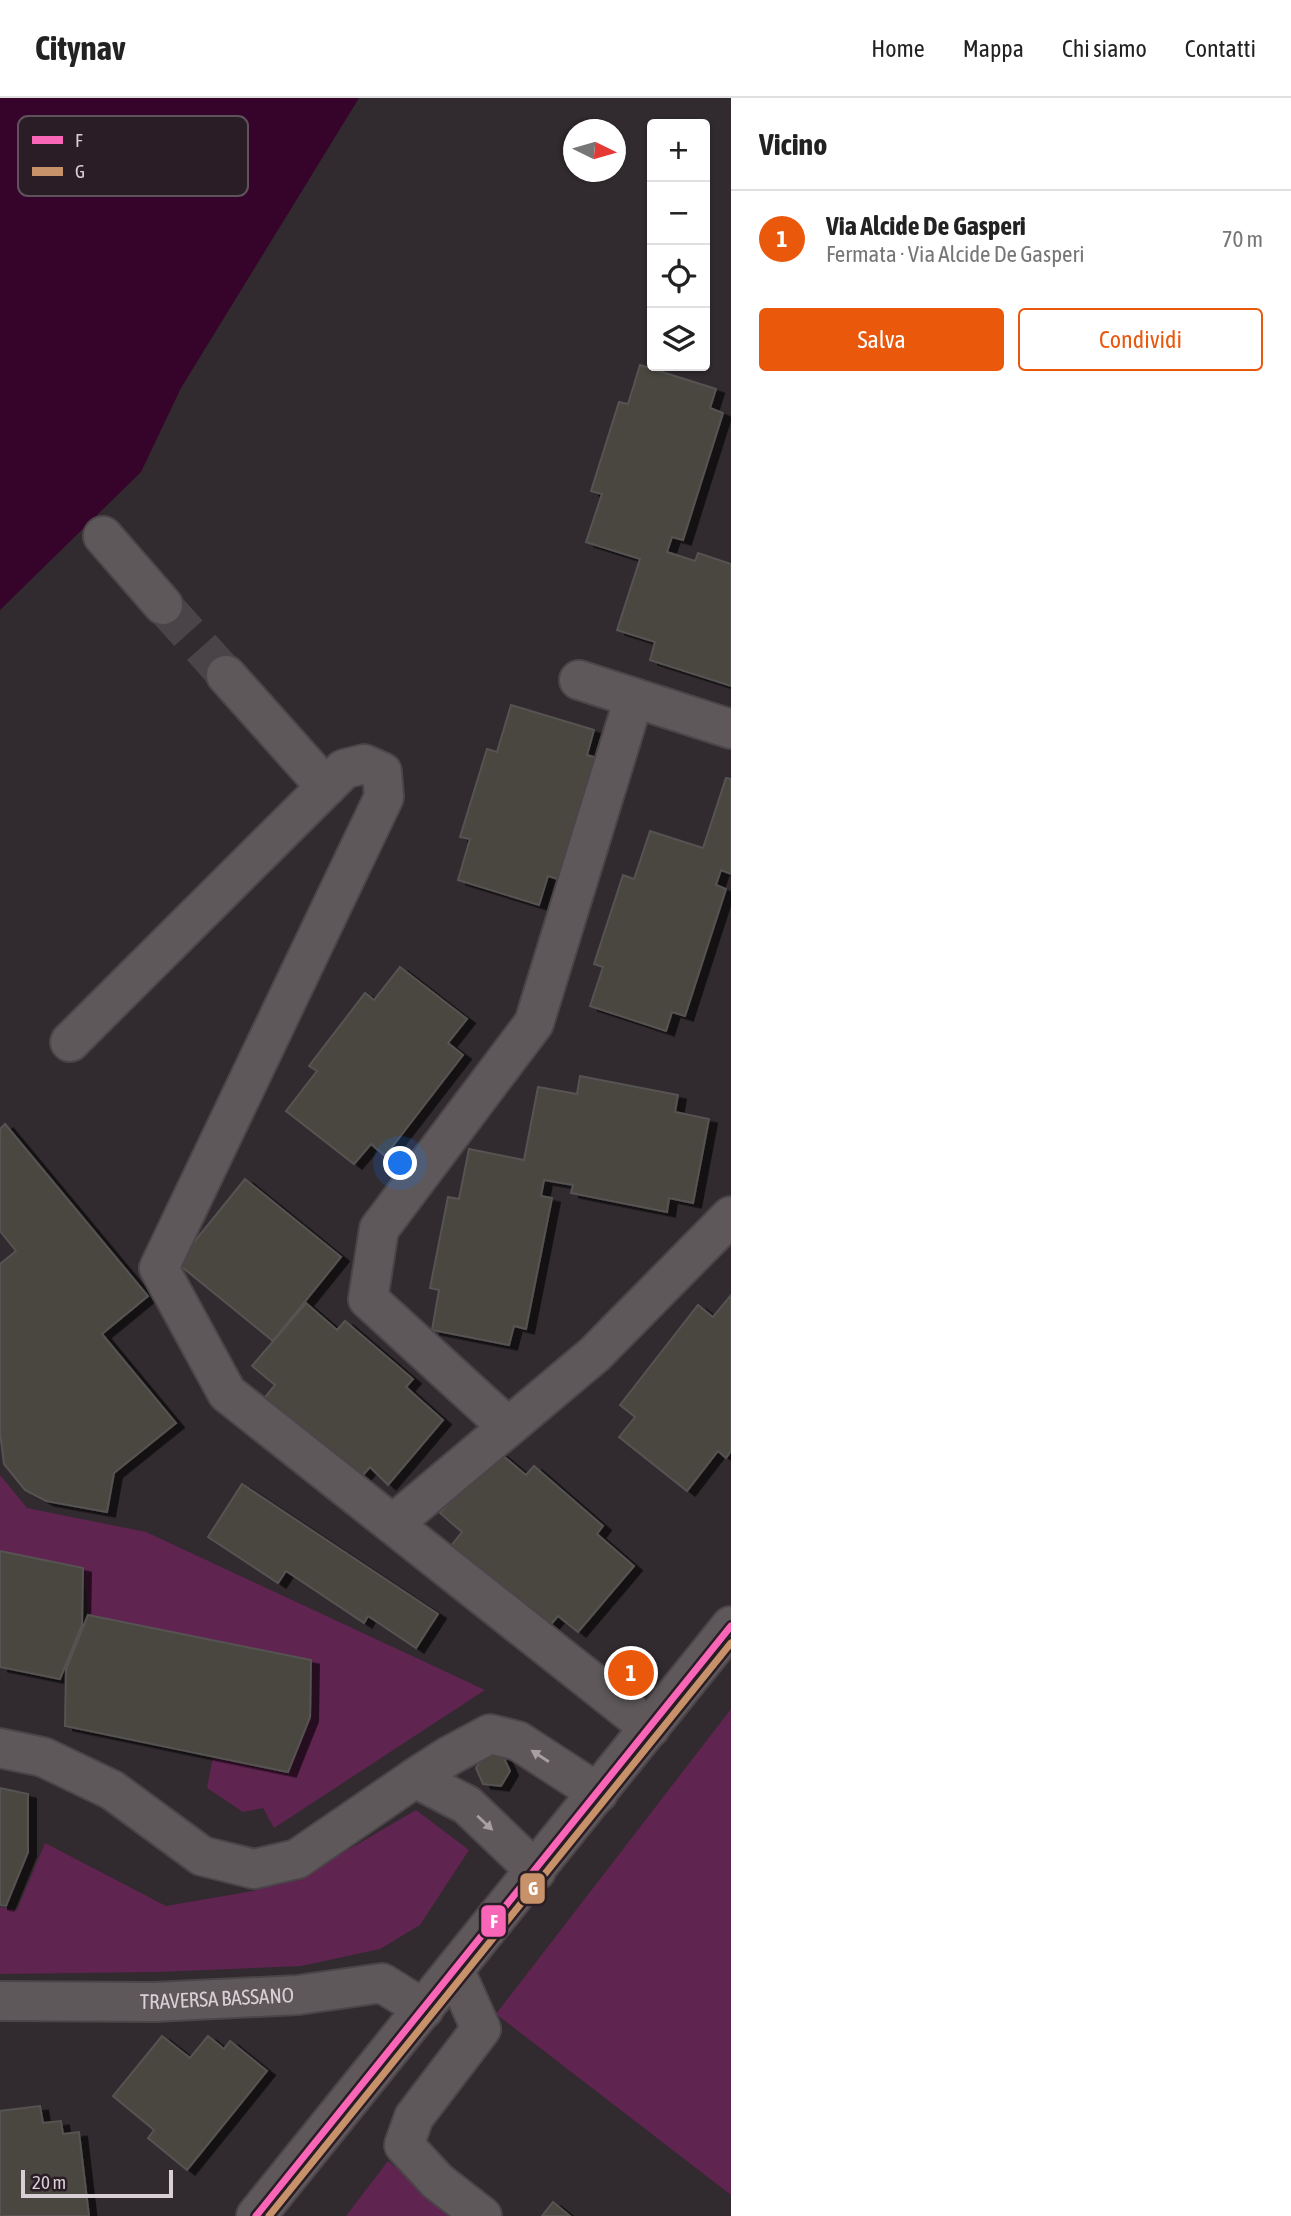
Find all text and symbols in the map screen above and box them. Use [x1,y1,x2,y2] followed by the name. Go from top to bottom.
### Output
[35,29,126,67] text: Citynav
[871,35,925,62] text: Home
[963,35,1024,62] text: Mappa
[1062,35,1147,62] text: Chi siamo
[1185,35,1256,62] text: Contatti
[18,116,248,196] legend
[563,119,626,182] north arrow
[647,119,710,371] map controls
[647,119,710,182] button: +
[759,127,827,161] text: Vicino
[75,129,83,151] text: F
[75,160,85,182] text: G
[647,182,710,245] button: −
[826,211,1026,241] text: Via Alcide De Gasperi
[777,226,787,252] text: 1
[1222,226,1263,252] text: 70 m
[826,241,1085,267] text: Fermata · Via Alcide De Gasperi
[647,245,710,308] button: locate
[647,308,710,371] button: layers
[759,308,1004,371] button: Salva
[1018,308,1263,371] button: Condividi
[383,1146,417,1180] your location
[608,1647,654,1699] pin: 1
[531,1749,550,1762] one-way arrow
[477,1815,494,1832] one-way arrow
[519,1872,546,1905] line badge: G
[528,1877,538,1899] text: G
[480,1904,507,1938] line badge: F
[490,1910,498,1932] text: F
[140,1982,294,2013] street label: TRAVERSA BASSANO
[21,2167,173,2199] scale bar
[32,2171,66,2193] text: 20 m

